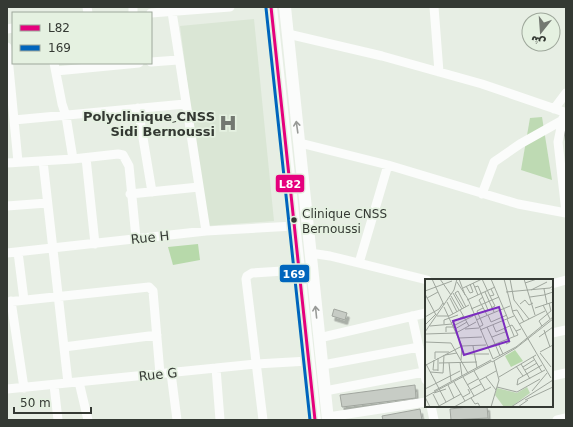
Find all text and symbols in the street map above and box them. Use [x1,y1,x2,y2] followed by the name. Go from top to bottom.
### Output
[12,12,152,64] legend
[521,12,561,52] north arrow
[48,21,70,35] text: L82
[529,33,547,50] text: ش
[48,41,71,55] text: 169
[83,109,215,139] place label: Polyclinique ِCNSS Sidi Bernoussi
[218,113,238,133] hospital icon: Polyclinique ِCNSS Sidi Bernoussi
[294,121,301,134] one-way arrow
[275,174,305,193] line badge: L82
[279,178,301,191] text: L82
[302,207,387,236] place label: Clinique CNSS Bernoussi
[289,215,299,225] marker: Clinique CNSS Bernoussi
[130,228,170,247] street label: Rue H
[279,264,310,283] line badge: 169
[283,268,305,281] text: 169
[425,279,553,407] inset map
[313,306,320,319] one-way arrow
[138,365,178,384] street label: Rue G
[14,389,91,415] scale bar
[20,396,51,410] text: 50 m

